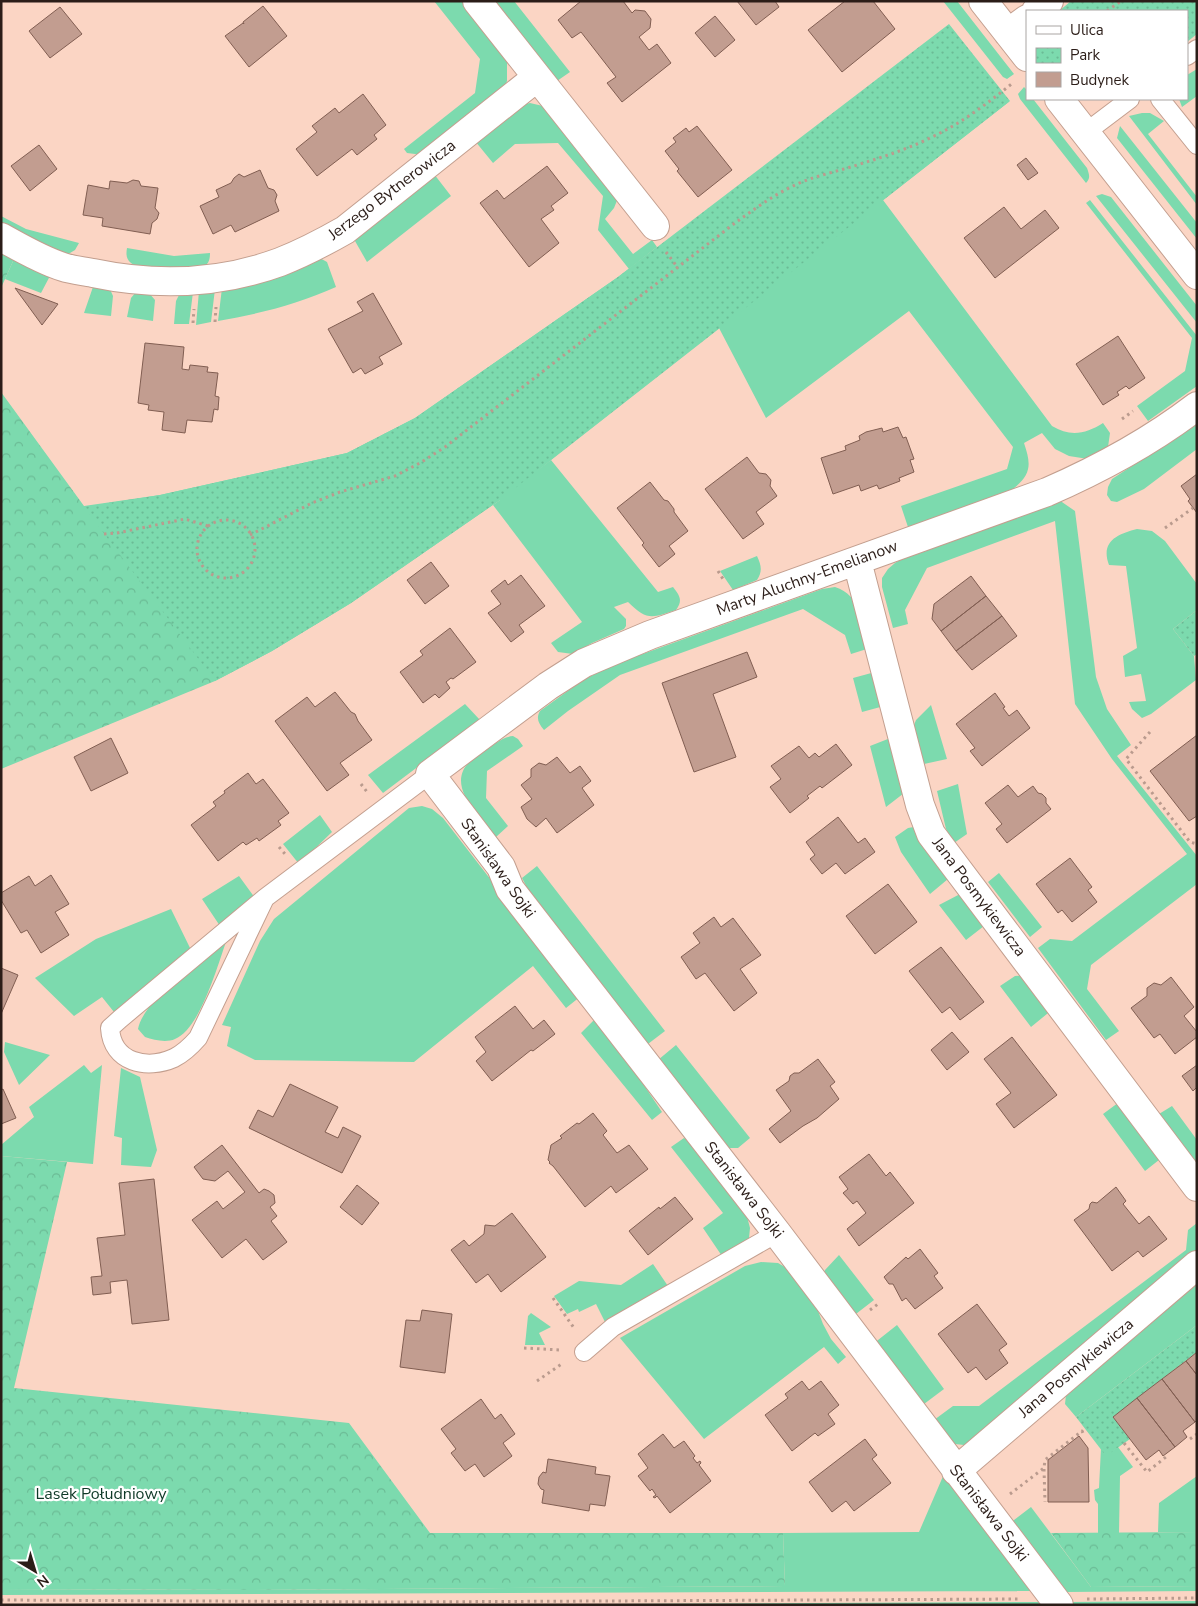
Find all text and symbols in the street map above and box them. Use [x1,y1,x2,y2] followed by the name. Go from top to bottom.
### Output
[1026,10,1188,100] legend
[1070,20,1104,40] text: Ulica
[1070,45,1100,65] text: Park
[1070,70,1130,90] text: Budynek
[323,135,460,246] street label: Jerzego Bytnerowicza
[713,535,901,621] street label: Marty Aluchny-Emelianow
[455,814,541,922] street label: Stanisława Sojki
[926,832,1031,961] street label: Jana Posmykiewicza
[699,1137,789,1243] street label: Stanisława Sojki
[1013,1313,1138,1423] street label: Jana Posmykiewicza
[944,1460,1034,1566] street label: Stanisława Sojki
[36,1483,167,1505] park label: Lasek Południowy
[10,1546,60,1596] north arrow
[33,1570,53,1592] text: N

